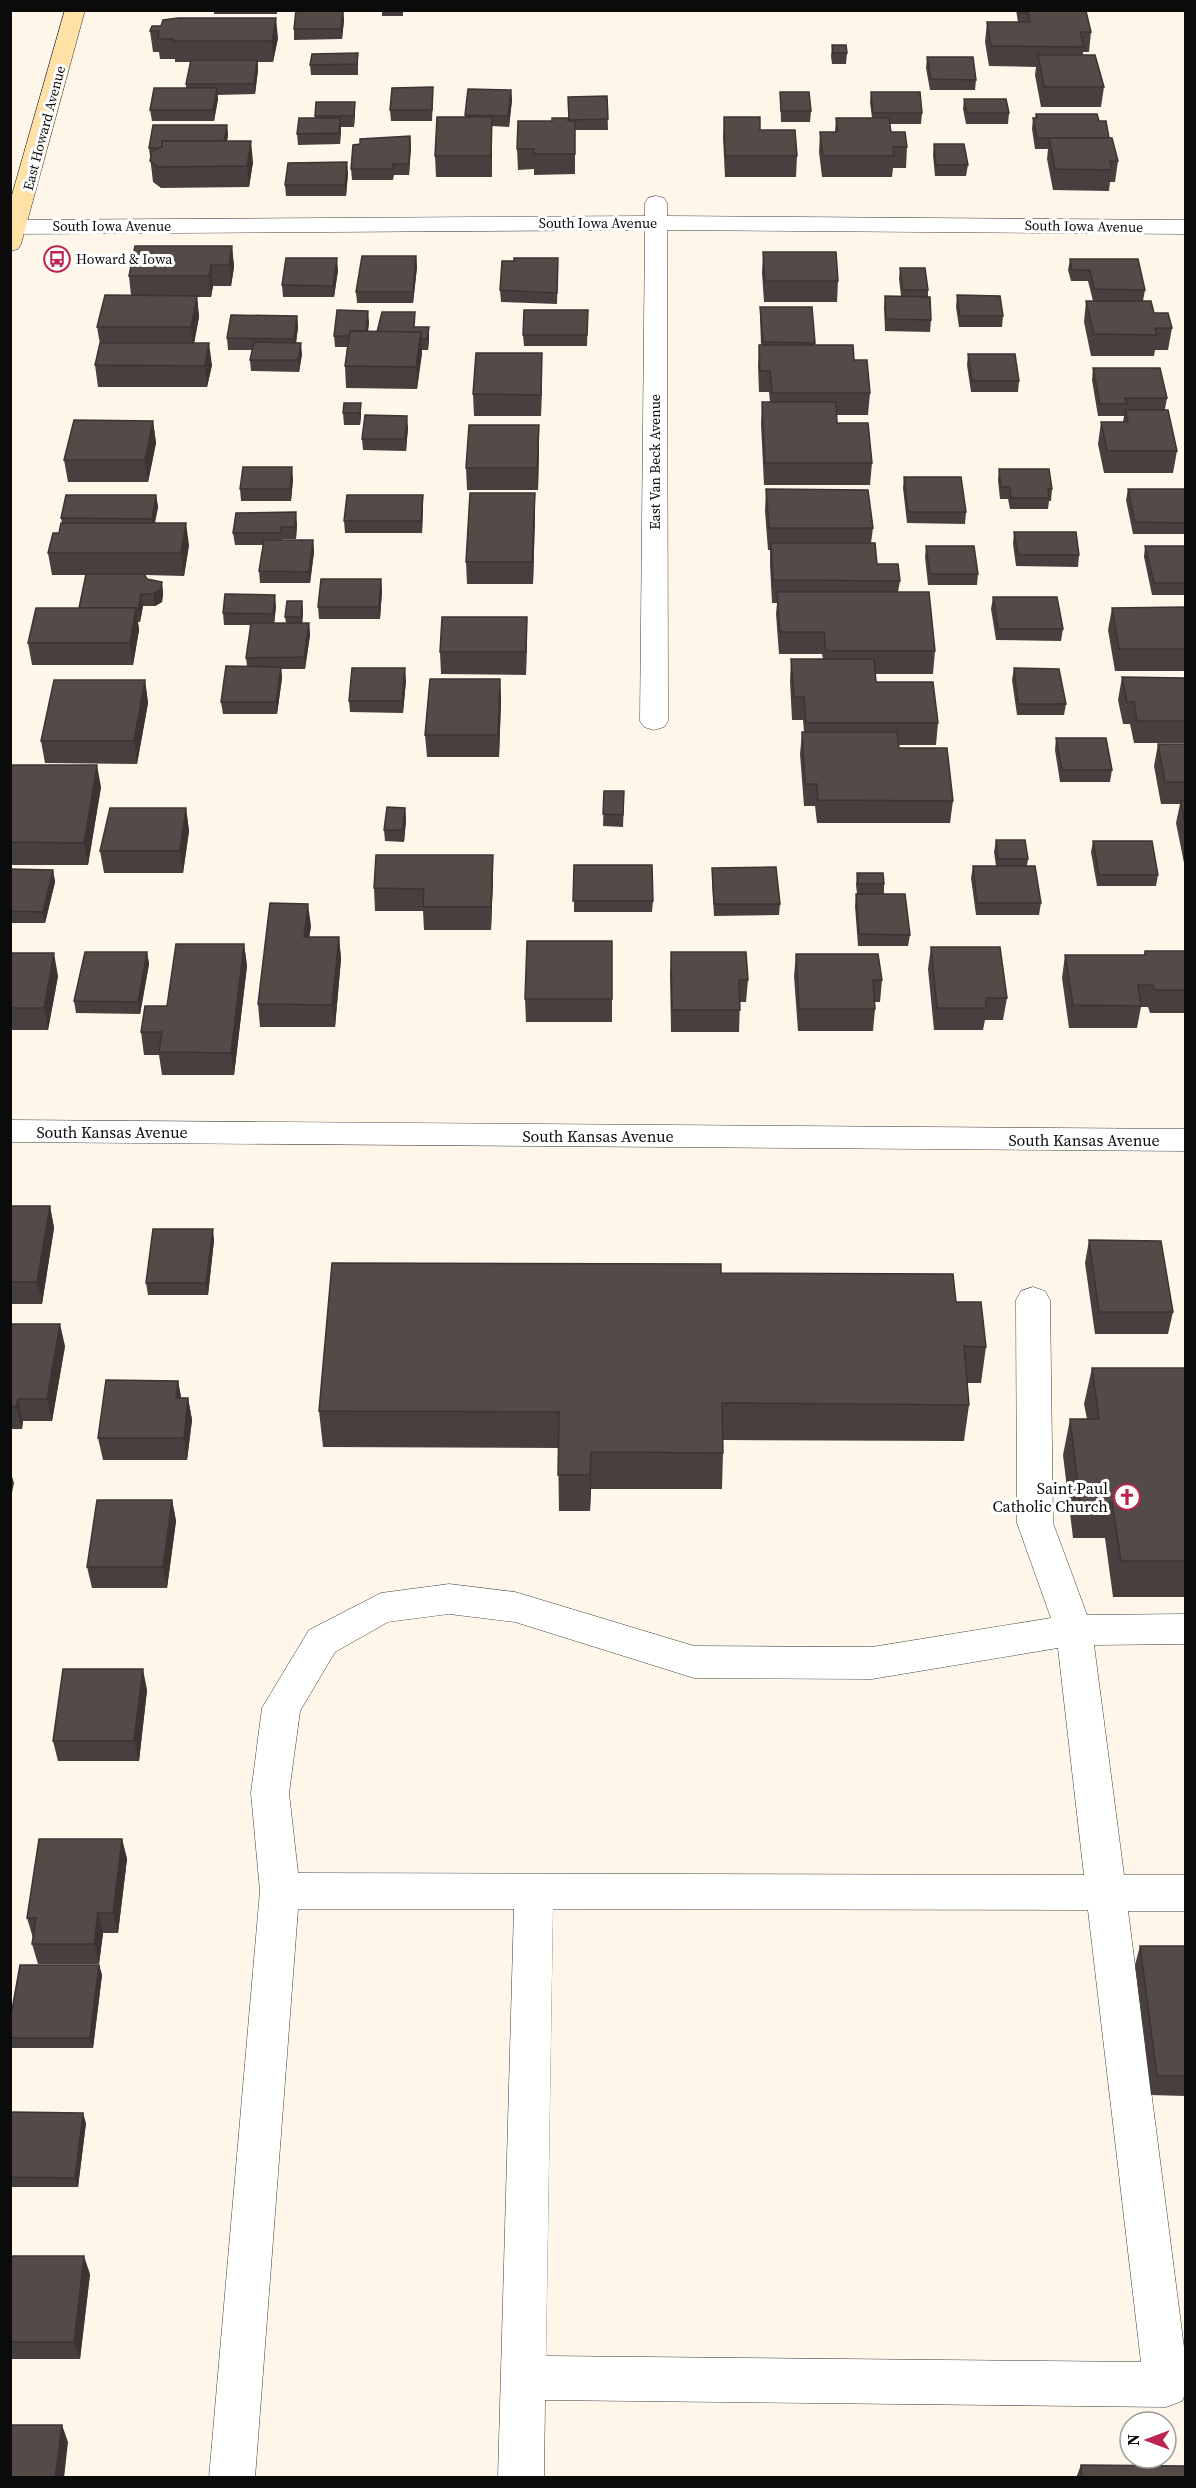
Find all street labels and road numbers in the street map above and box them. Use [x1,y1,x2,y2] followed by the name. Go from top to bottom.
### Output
[18,63,70,193] street label: East Howard Avenue
[539,213,657,233] street label: South Iowa Avenue
[1025,215,1143,237] street label: South Iowa Avenue
[53,216,171,236] street label: South Iowa Avenue
[645,394,665,530] street label: East Van Beck Avenue
[36,1121,188,1143] street label: South Kansas Avenue
[522,1125,674,1147] street label: South Kansas Avenue
[1008,1129,1160,1151] street label: South Kansas Avenue

